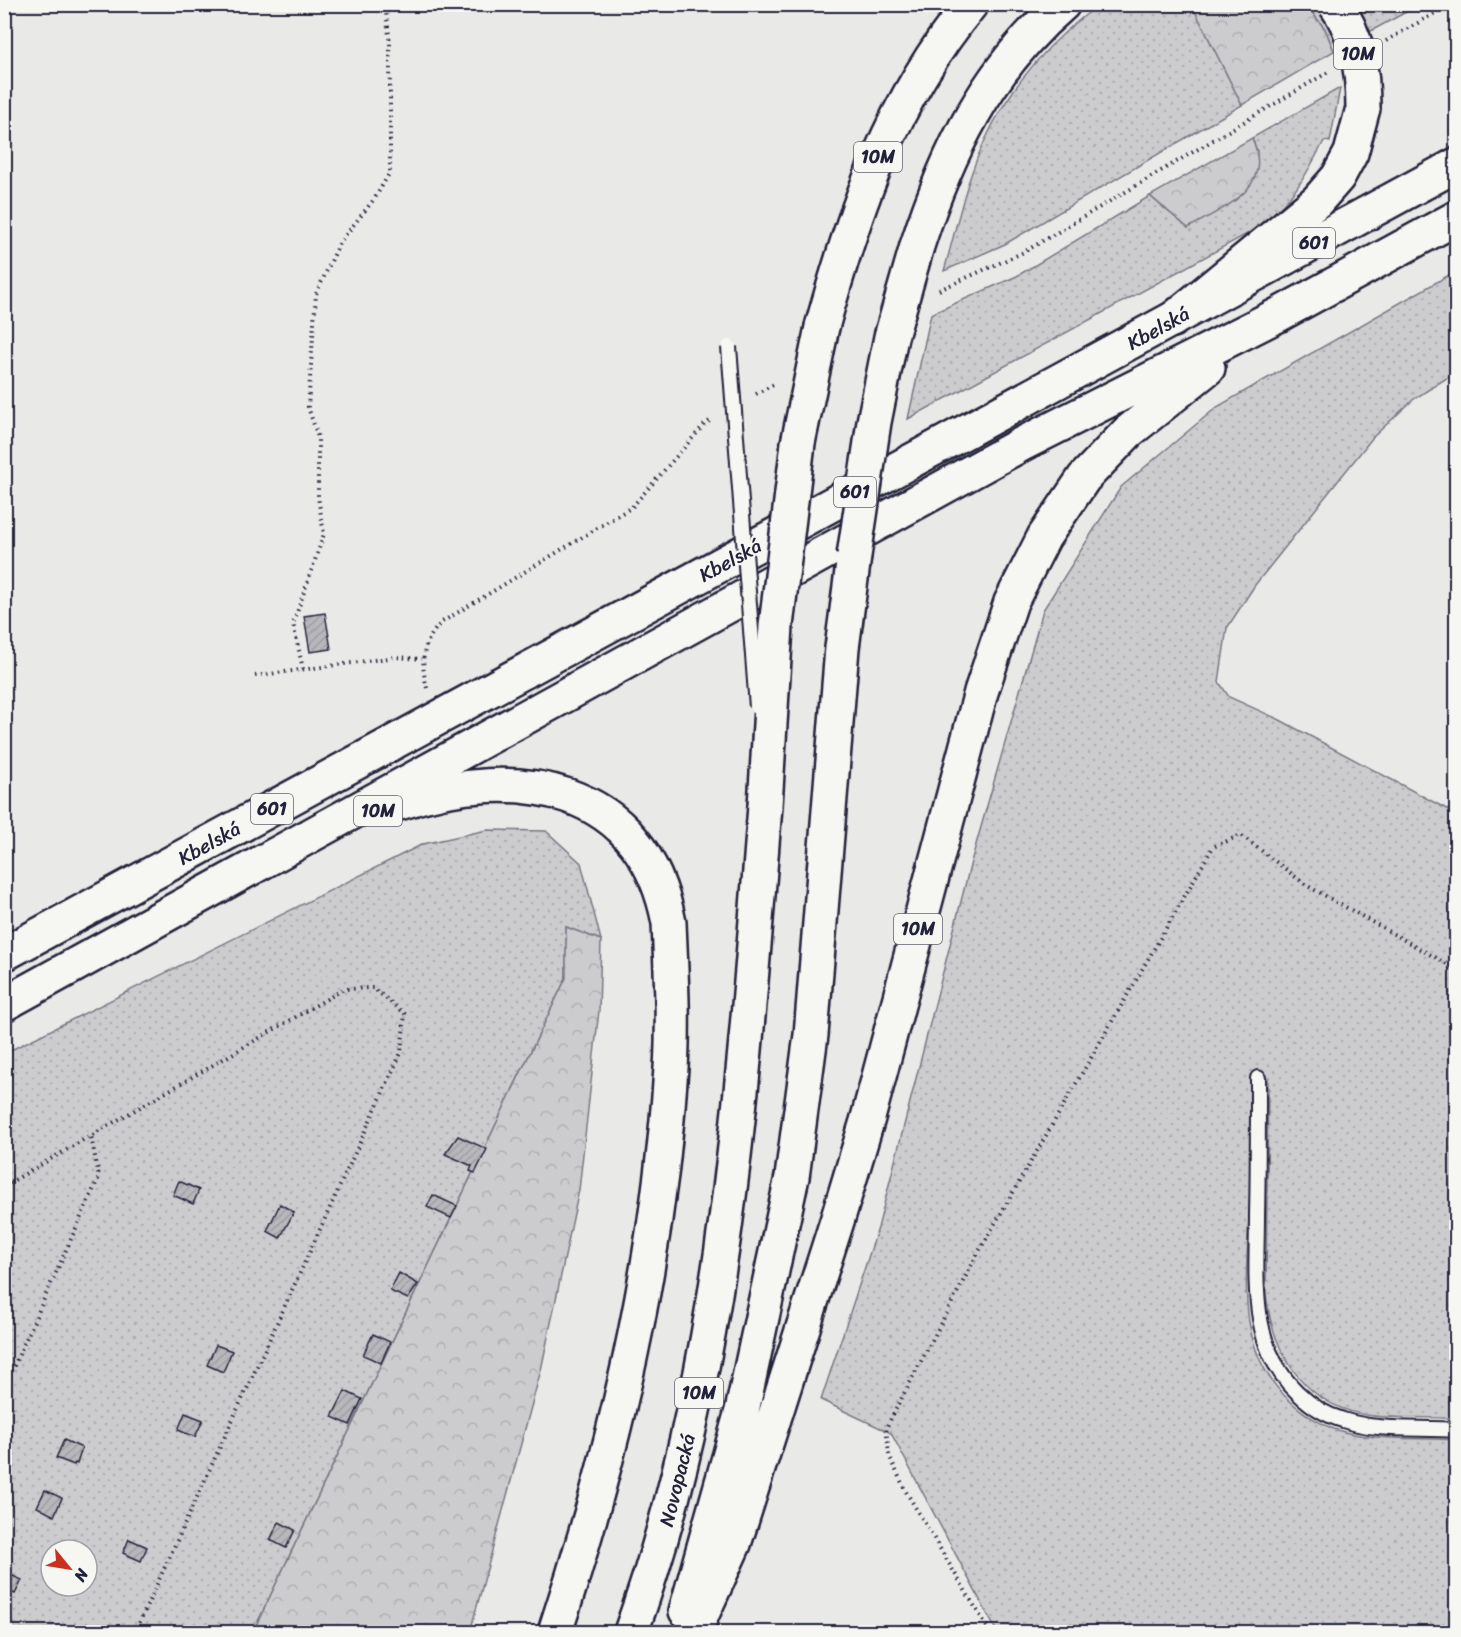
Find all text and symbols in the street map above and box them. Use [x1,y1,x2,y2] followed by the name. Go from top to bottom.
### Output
[1334,39,1382,69] road number: 10M
[854,142,902,172] road number: 10M
[1293,228,1335,258] road number: 601
[1120,297,1196,360] street label: Kbelská
[834,477,876,507] road number: 601
[692,529,768,592] street label: Kbelská
[251,794,293,824] road number: 601
[354,796,402,826] road number: 10M
[171,812,247,875] street label: Kbelská
[894,914,942,944] road number: 10M
[675,1378,723,1408] road number: 10M
[649,1430,706,1530] street label: Novopacká
[39,1538,99,1598] north arrow
[66,1562,97,1588] text: N

